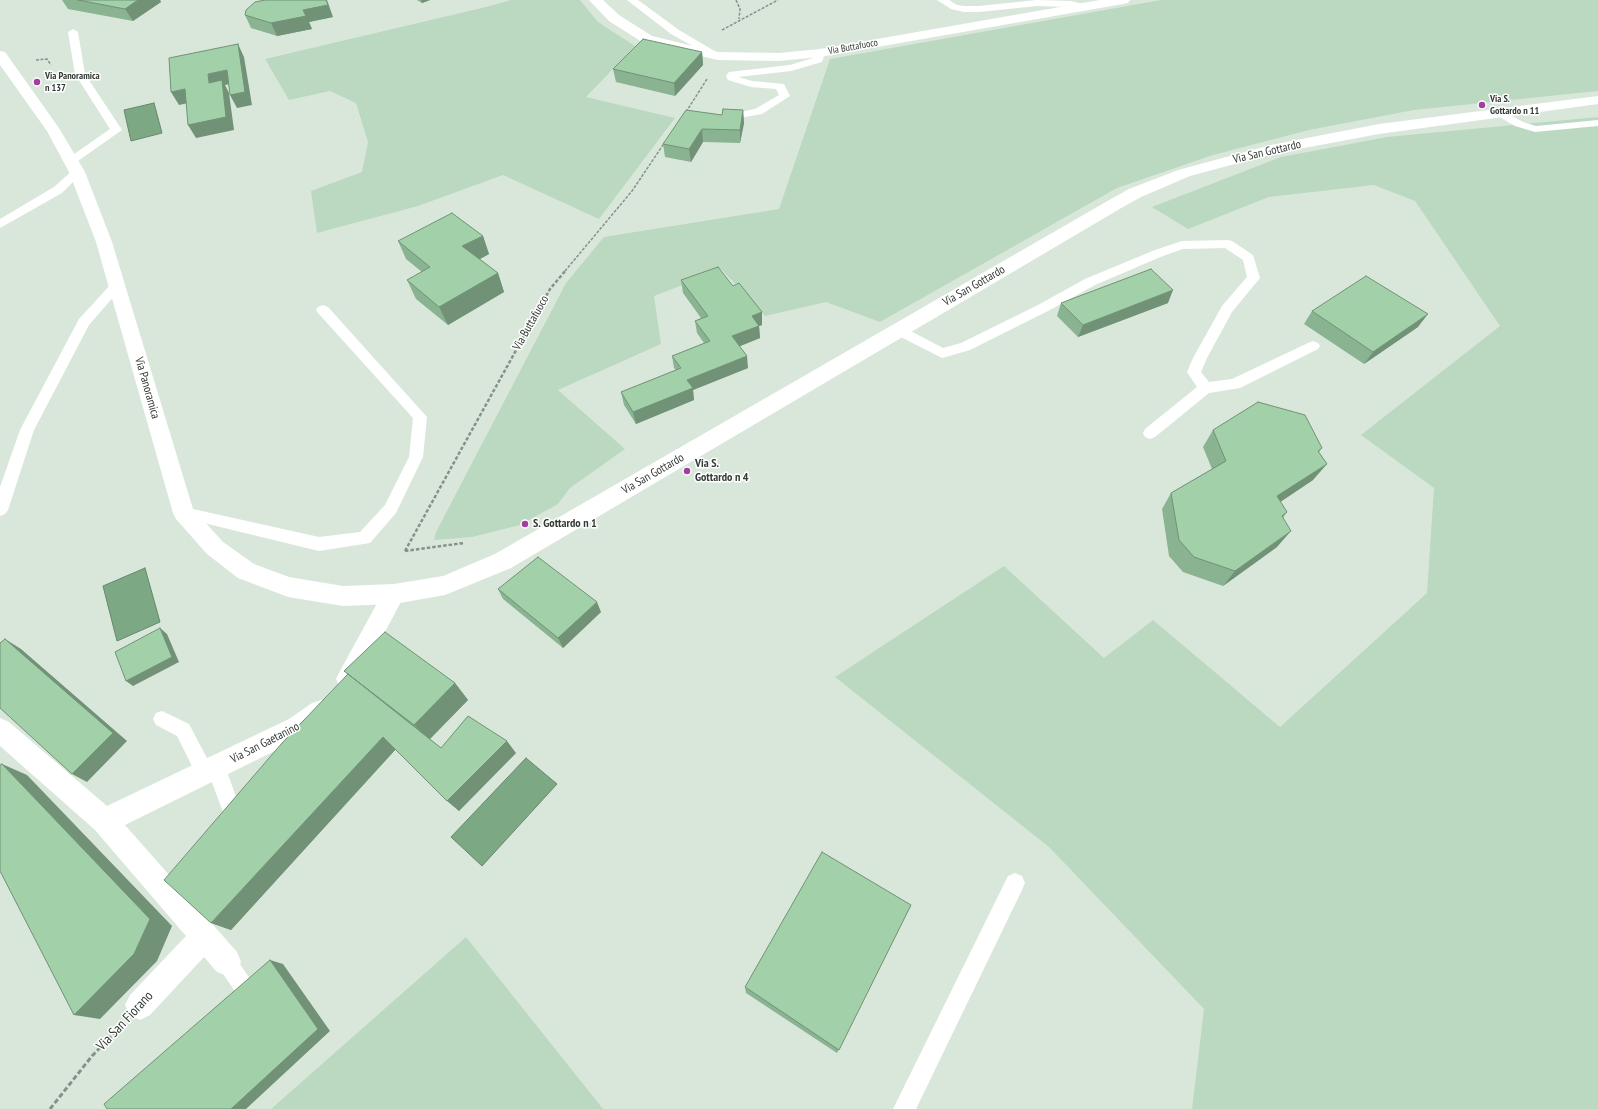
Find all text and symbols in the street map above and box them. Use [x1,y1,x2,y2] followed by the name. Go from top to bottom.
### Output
[827,37,879,57] street label: Via Buttafuoco
[45,70,100,94] place label: Via Panoramica n 137
[32,77,42,87] marker: Via Panoramica n 137
[1490,93,1539,116] place label: Via S. Gottardo n 11
[1477,100,1487,110] marker: Via S. Gottardo n 11
[1232,137,1302,167] street label: Via San Gottardo
[940,262,1008,310] street label: Via San Gottardo
[510,293,552,353] street label: Via Buttafuoco
[131,356,163,420] street label: Via Panoramica
[619,450,687,498] street label: Via San Gottardo
[695,457,748,485] place label: Via S. Gottardo n 4
[682,466,692,476] marker: Via S. Gottardo n 4
[533,517,597,531] place label: S. Gottardo n 1
[520,519,530,529] marker: S. Gottardo n 1
[228,719,302,767] street label: Via San Gaetanino
[93,988,157,1054] street label: Via San Fiorano

